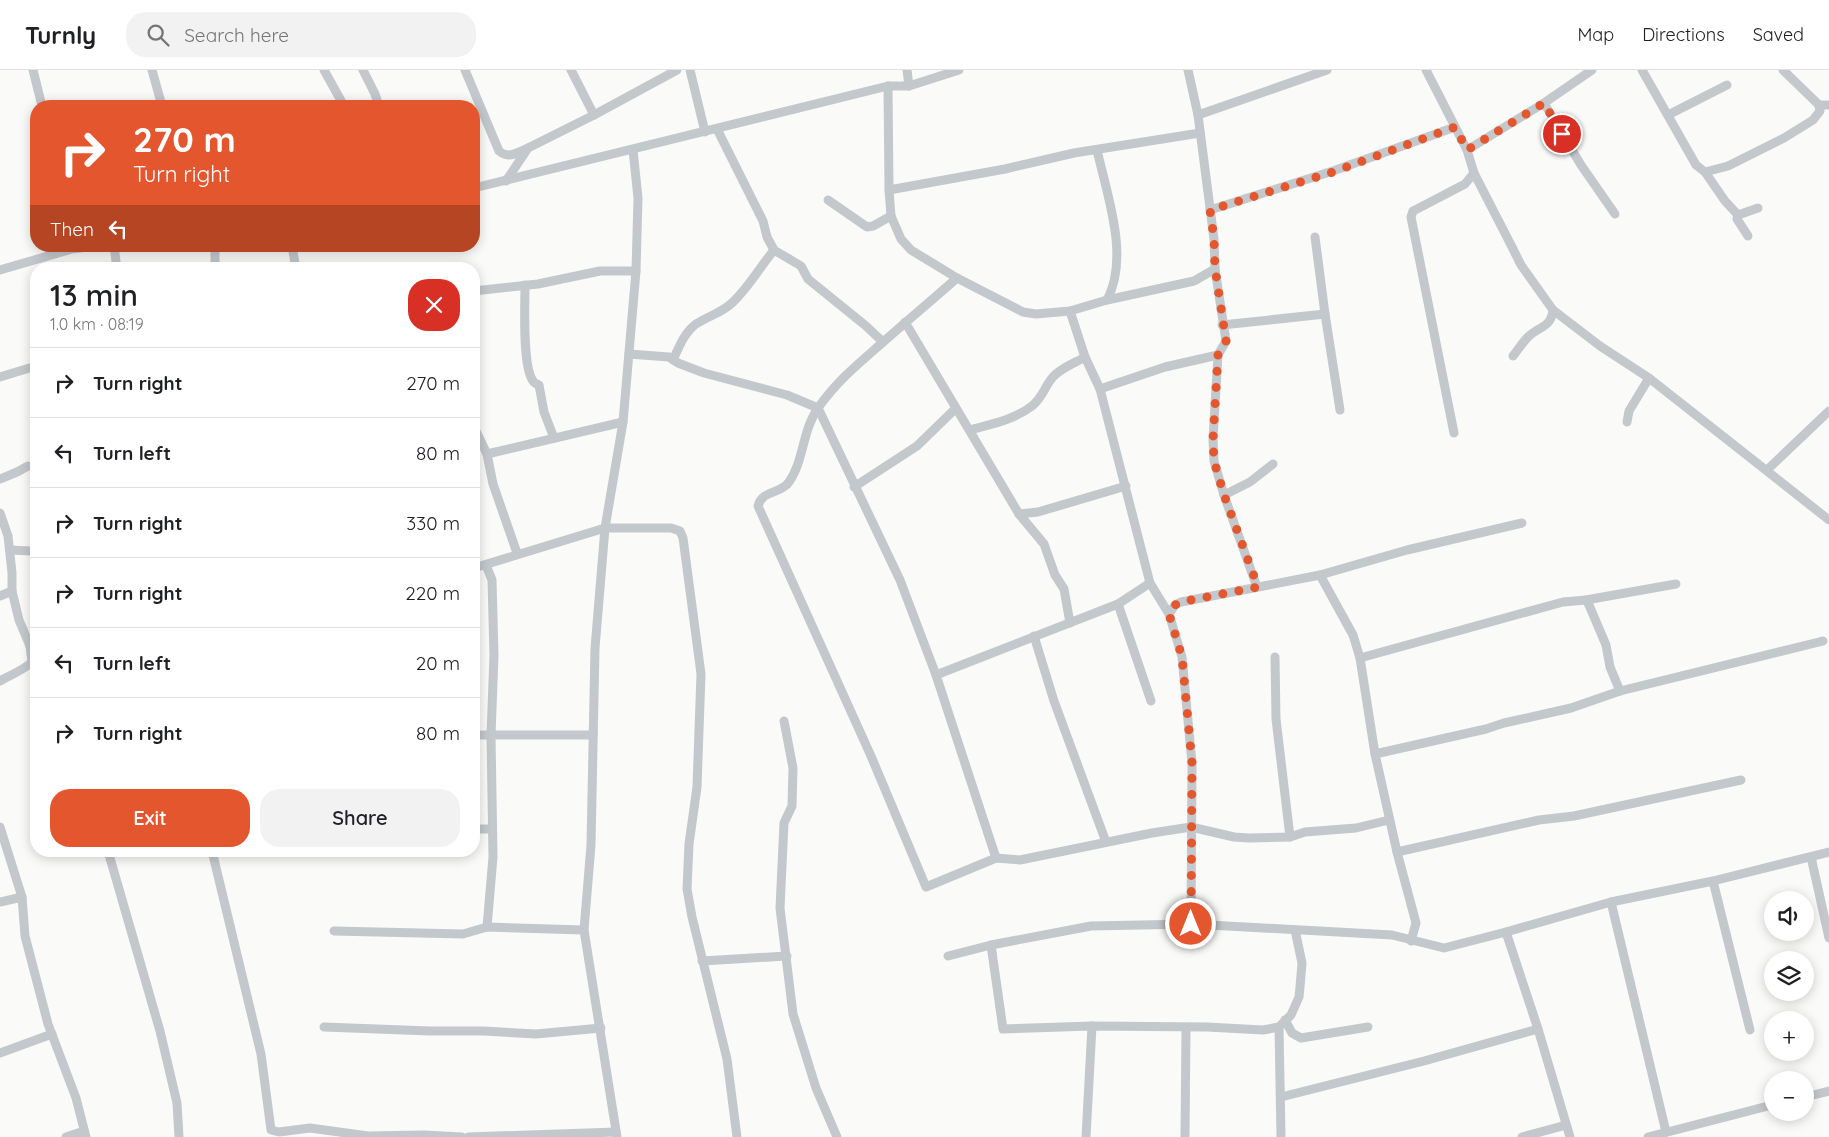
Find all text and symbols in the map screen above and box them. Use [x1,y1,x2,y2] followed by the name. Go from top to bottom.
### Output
[126,12,476,57] search box
[25,20,96,50] text: Turnly
[144,21,172,49] icon: search
[184,23,289,47] text: Search here
[1577,23,1614,46] text: Map
[1642,23,1725,46] text: Directions
[1753,23,1804,46] text: Saved
[1541,113,1583,155] pin
[133,117,236,161] text: 270 m
[50,120,115,185] icon: right
[1548,120,1576,148] icon: arrive
[133,160,230,188] text: Turn right
[104,215,132,243] icon: left
[50,217,94,241] text: Then
[50,276,138,314] text: 13 min
[408,279,460,331] button: close
[50,314,144,334] text: 1.0 km · 08:19
[50,369,78,397] icon: right
[93,371,182,395] text: Turn right
[406,371,460,395] text: 270 m
[50,439,78,467] icon: left
[93,441,171,465] text: Turn left
[416,441,460,465] text: 80 m
[50,509,78,537] icon: right
[93,511,182,535] text: Turn right
[406,511,460,535] text: 330 m
[50,579,78,607] icon: right
[93,581,182,605] text: Turn right
[405,581,460,605] text: 220 m
[50,649,78,677] icon: left
[93,651,171,675] text: Turn left
[416,651,460,675] text: 20 m
[50,719,78,747] icon: right
[93,721,182,745] text: Turn right
[416,721,460,745] text: 80 m
[50,789,250,847] button: Exit
[260,789,460,847] button: Share
[1764,891,1814,1121] map controls
[1764,891,1814,941] button: sound
[1164,897,1216,949] position arrow
[1764,951,1814,1001] button: layers
[1764,1011,1814,1061] button: +
[1764,1071,1814,1121] button: −

